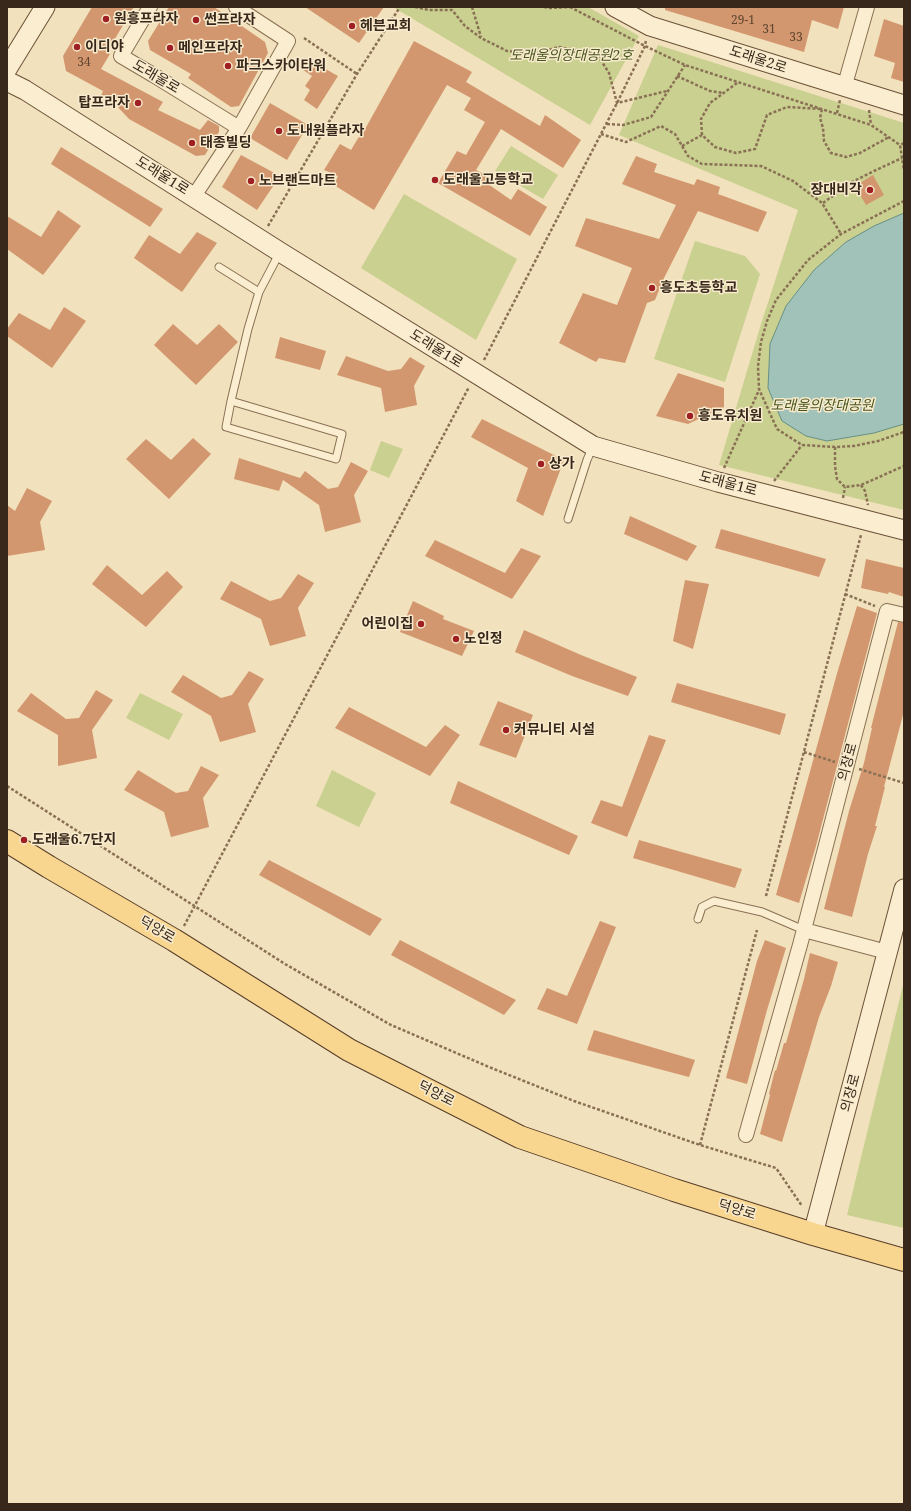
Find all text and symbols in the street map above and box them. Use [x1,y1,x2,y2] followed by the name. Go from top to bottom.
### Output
[114,11,178,27] place label: 원흥프라자
[204,12,256,28] place label: 썬프라자
[101,14,111,24] marker: 원흥프라자
[731,14,755,28] house number: 29-1
[191,15,201,25] marker: 썬프라자
[360,18,412,34] place label: 헤븐교회
[347,21,357,31] marker: 헤븐교회
[762,23,776,37] house number: 31
[789,31,803,45] house number: 33
[85,39,124,55] place label: 이디야
[178,40,242,56] place label: 메인프라자
[72,42,82,52] marker: 이디야
[165,43,175,53] marker: 메인프라자
[727,43,789,77] street label: 도래울2로
[509,48,633,64] park label: 도래울의장대공원2호
[77,56,91,70] house number: 34
[129,57,183,97] street label: 도래울로
[236,58,326,74] place label: 파크스카이타워
[223,61,233,71] marker: 파크스카이타워
[78,95,130,111] place label: 탑프라자
[133,98,143,108] marker: 탑프라자
[287,123,364,139] place label: 도내원플라자
[274,126,284,136] marker: 도내원플라자
[200,135,252,151] place label: 태종빌딩
[187,138,197,148] marker: 태종빌딩
[132,153,192,199] street label: 도래울1로
[443,172,533,188] place label: 도래울고등학교
[259,173,336,189] place label: 노브랜드마트
[430,175,440,185] marker: 도래울고등학교
[246,176,256,186] marker: 노브랜드마트
[810,182,862,198] place label: 장대비각
[865,185,875,195] marker: 장대비각
[660,280,737,296] place label: 흥도초등학교
[647,283,657,293] marker: 흥도초등학교
[406,326,466,372] street label: 도래울1로
[770,398,874,414] park label: 도래울의장대공원
[698,408,762,424] place label: 흥도유치원
[685,411,695,421] marker: 흥도유치원
[549,456,575,472] place label: 상가
[536,459,546,469] marker: 상가
[697,468,759,500] street label: 도래울1로
[361,616,413,632] place label: 어린이집
[416,619,426,629] marker: 어린이집
[464,631,503,647] place label: 노인정
[451,634,461,644] marker: 노인정
[514,722,595,738] place label: 커뮤니티 시설
[501,725,511,735] marker: 커뮤니티 시설
[835,741,861,783] street label: 의장로
[32,832,116,848] place label: 도래울6.7단지
[19,835,29,845] marker: 도래울6.7단지
[136,913,178,947] street label: 덕양로
[838,1072,864,1114] street label: 의장로
[415,1078,457,1110] street label: 덕양로
[716,1196,758,1224] street label: 덕양로

